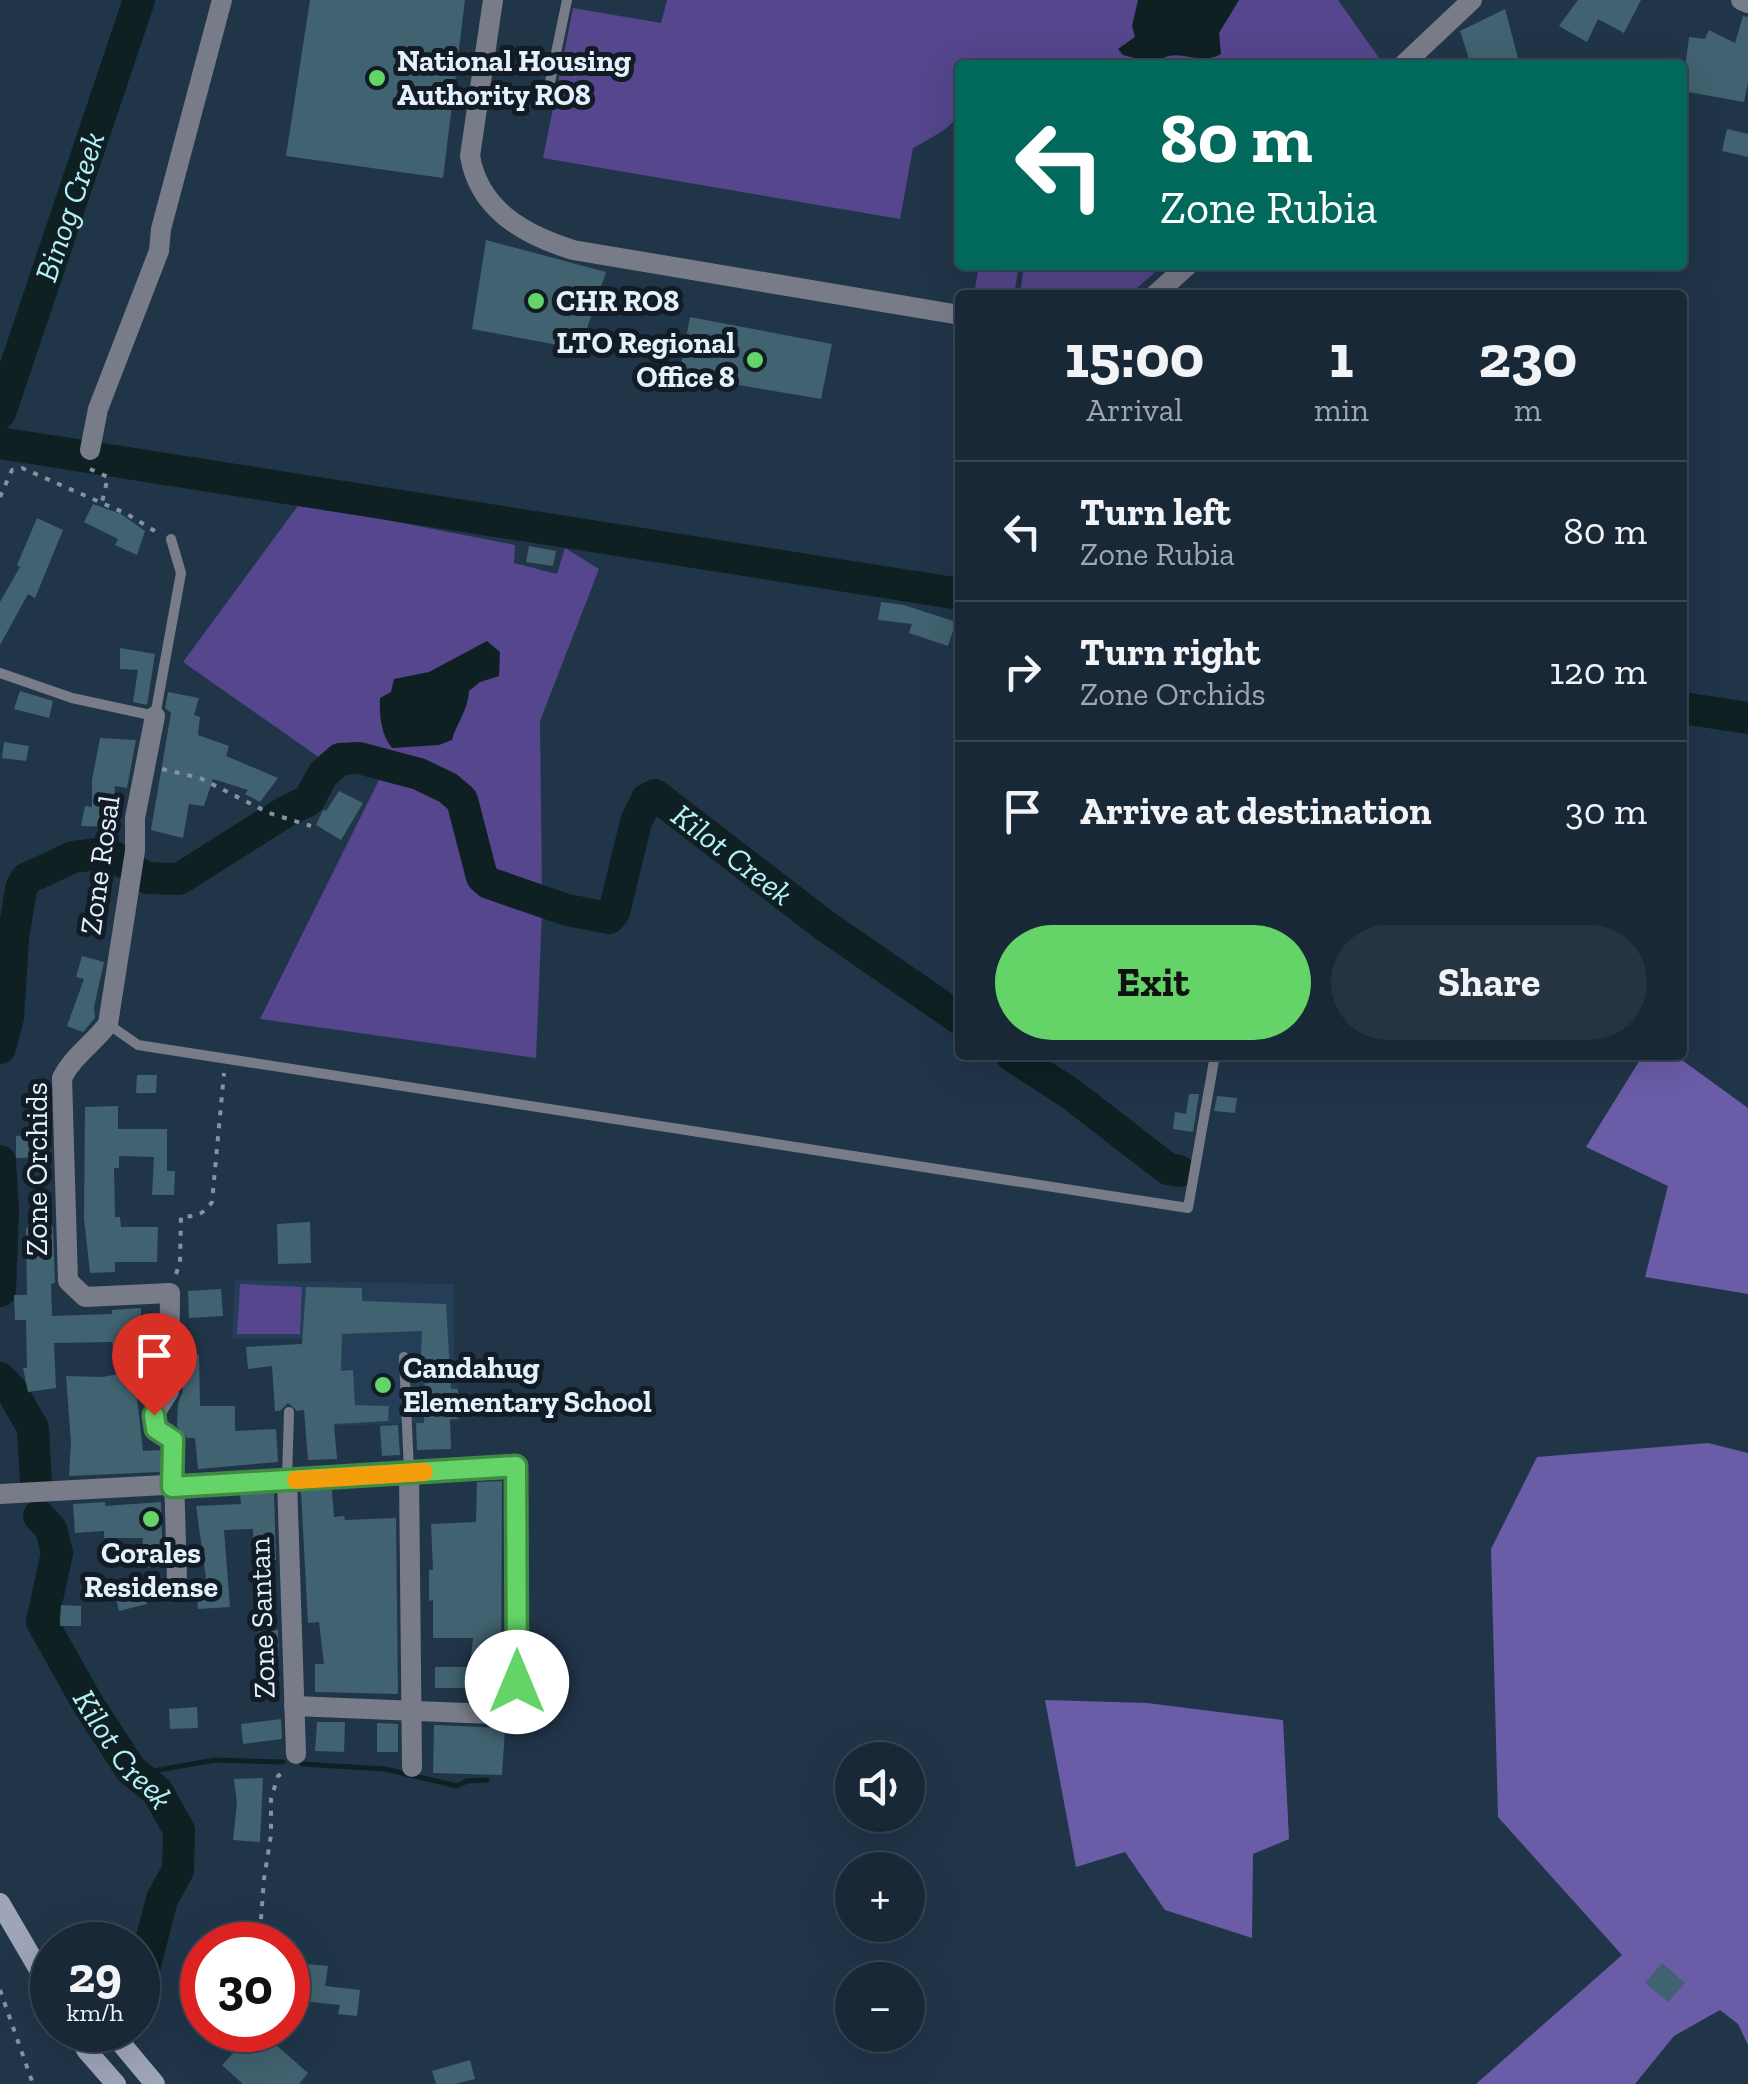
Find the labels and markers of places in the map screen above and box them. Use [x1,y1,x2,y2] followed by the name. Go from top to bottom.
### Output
[397,43,631,113] place label: National Housing Authority RO8
[366,67,388,89] marker: National Housing Authority RO8
[556,283,679,319] place label: CHR RO8
[525,290,547,312] marker: CHR RO8
[557,325,735,395] place label: LTO Regional Office 8
[744,349,766,371] marker: LTO Regional Office 8
[112,1313,197,1416] pin
[403,1350,652,1420] place label: Candahug Elementary School
[372,1374,394,1396] marker: Candahug Elementary School
[140,1508,162,1530] marker: Corales Residense
[84,1535,218,1605] place label: Corales Residense

